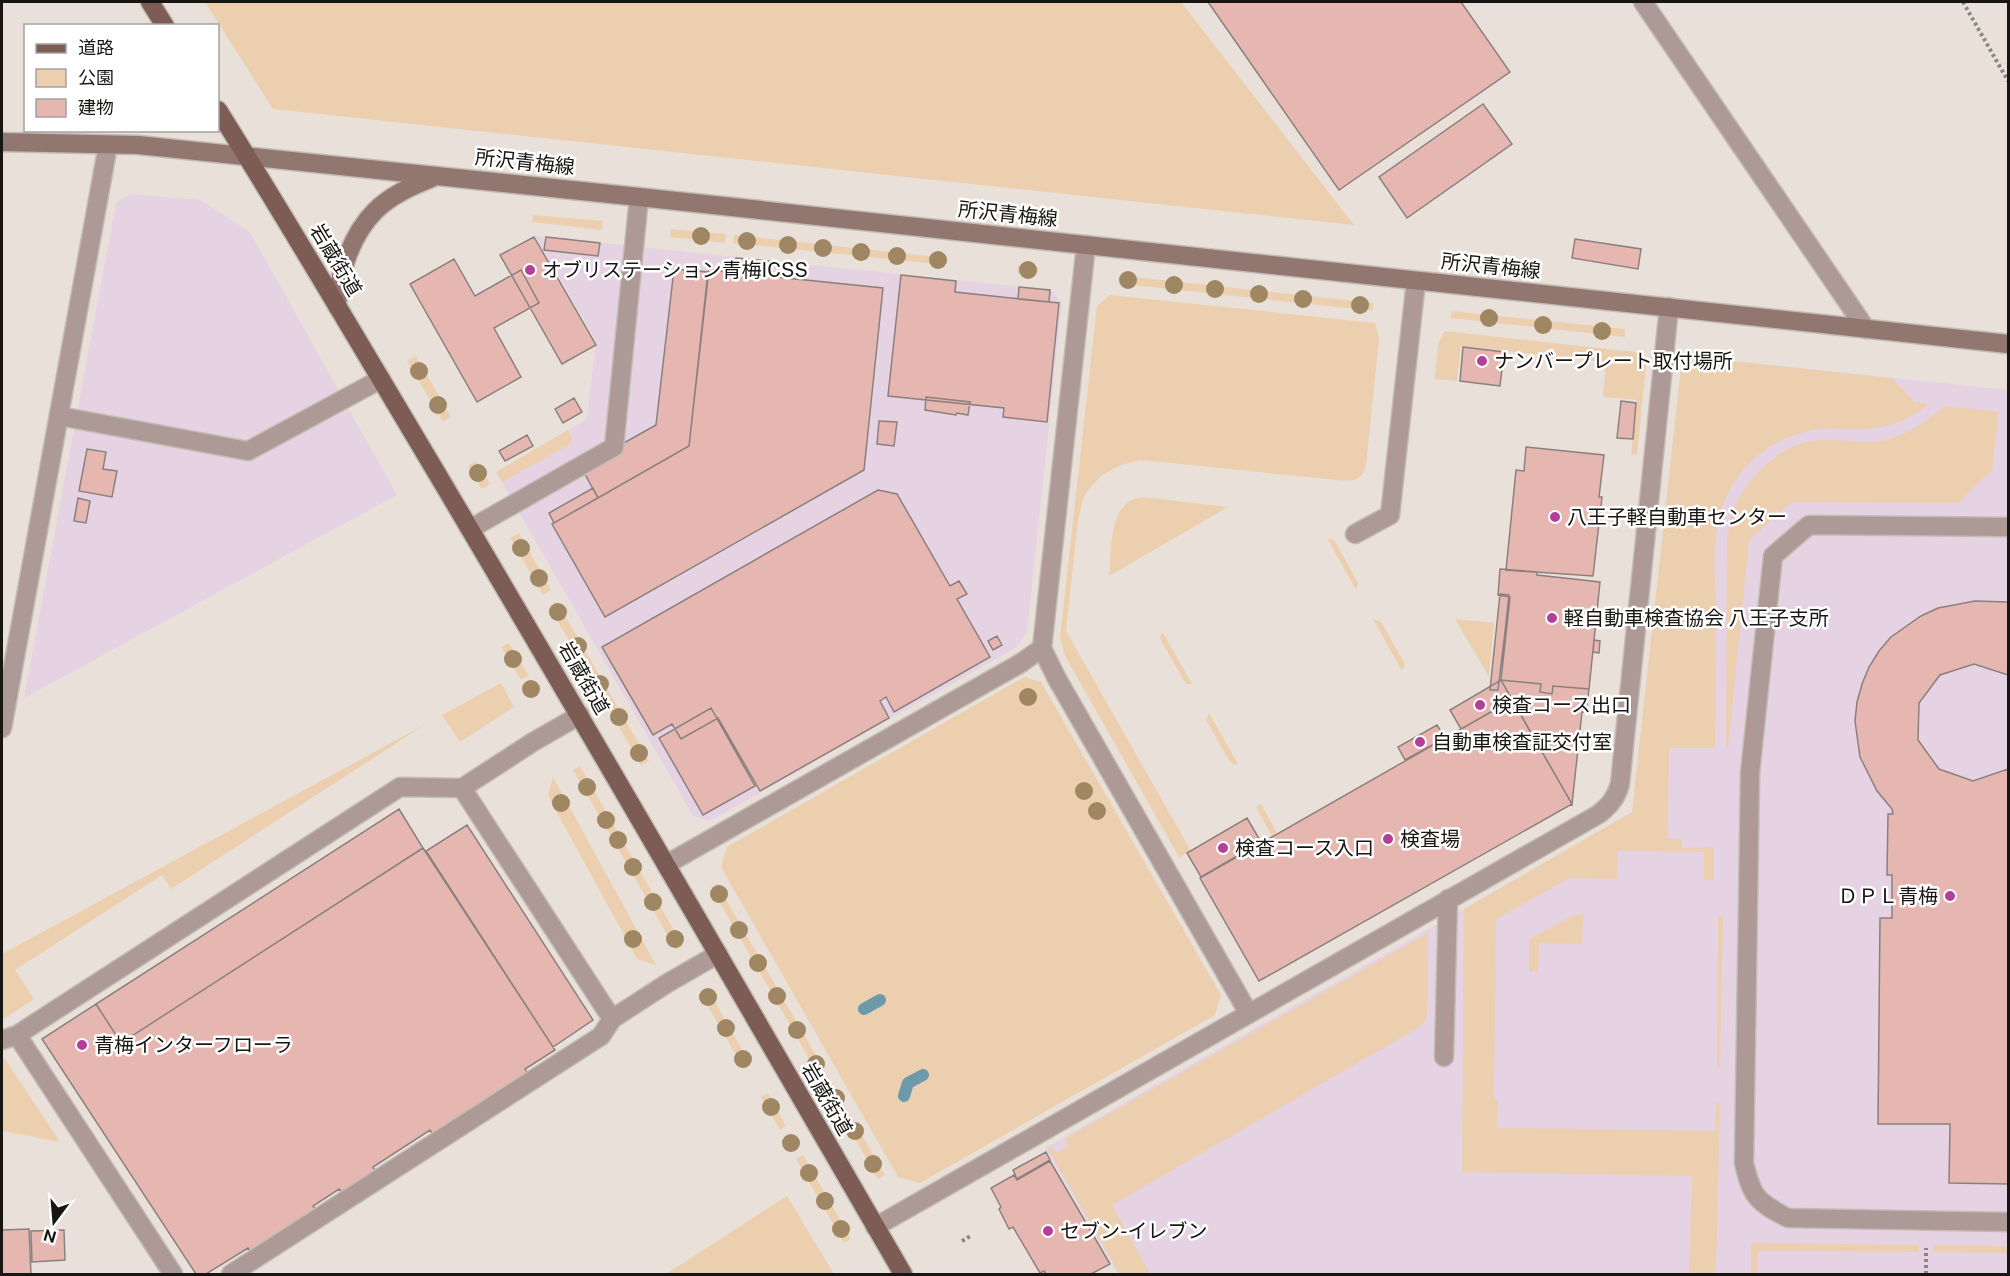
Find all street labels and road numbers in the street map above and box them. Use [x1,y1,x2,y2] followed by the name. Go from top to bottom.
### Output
[474,145,576,179] street label: 所沢青梅線
[957,197,1059,231] street label: 所沢青梅線
[305,220,367,300] street label: 岩蔵街道
[1440,249,1542,283] street label: 所沢青梅線
[554,637,614,719] street label: 岩蔵街道
[797,1058,857,1140] street label: 岩蔵街道

